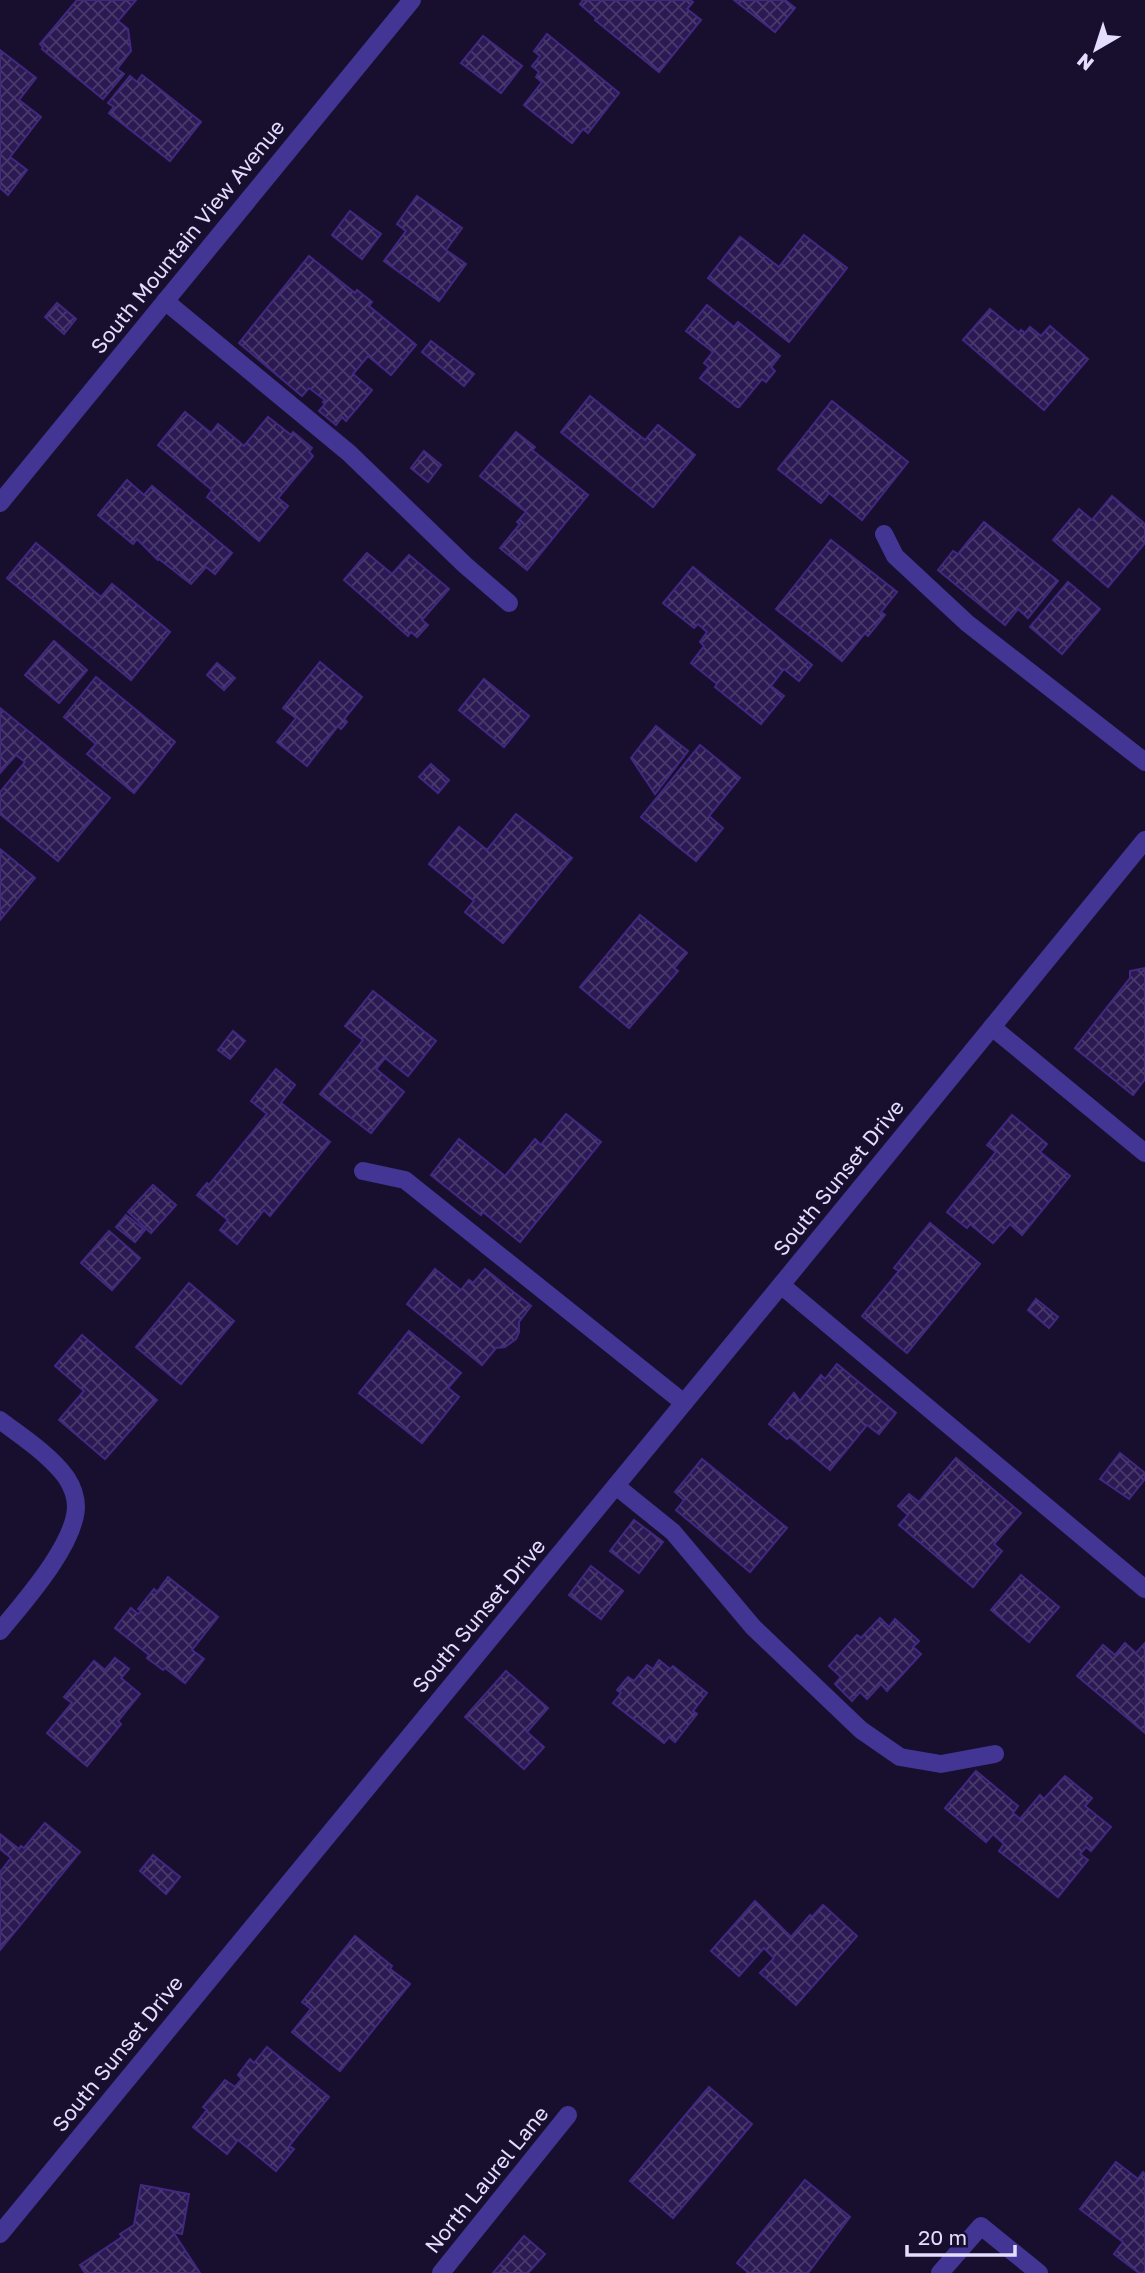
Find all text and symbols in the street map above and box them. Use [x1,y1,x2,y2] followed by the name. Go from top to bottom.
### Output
[1061,14,1131,84] north arrow
[1072,49,1098,76] text: N
[85,114,290,359] street label: South Mountain View Avenue
[767,1094,909,1261] street label: South Sunset Drive
[406,1533,550,1698] street label: South Sunset Drive
[46,1970,188,2137] street label: South Sunset Drive
[419,2101,554,2258] street label: North Laurel Lane
[907,2214,1016,2258] scale bar
[918,2224,967,2250] text: 20 m

